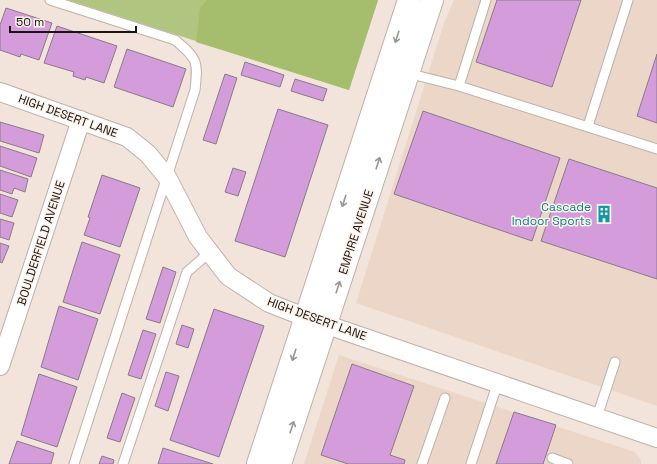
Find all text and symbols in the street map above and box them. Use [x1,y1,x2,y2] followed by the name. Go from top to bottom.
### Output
[10,8,136,34] scale bar
[16,14,44,30] text: 50 m
[393,30,400,43] one-way arrow
[16,91,120,141] street label: HIGH DESERT LANE
[375,157,382,170] one-way arrow
[13,178,69,307] street label: BOULDERFIELD AVENUE
[335,187,377,276] street label: EMPIRE AVENUE
[340,194,347,207] one-way arrow
[512,199,591,229] place label: Cascade Indoor Sports
[594,204,614,224] building icon: Cascade Indoor Sports
[335,280,342,293] one-way arrow
[265,294,369,344] street label: HIGH DESERT LANE
[290,348,298,360] one-way arrow
[289,421,296,434] one-way arrow

